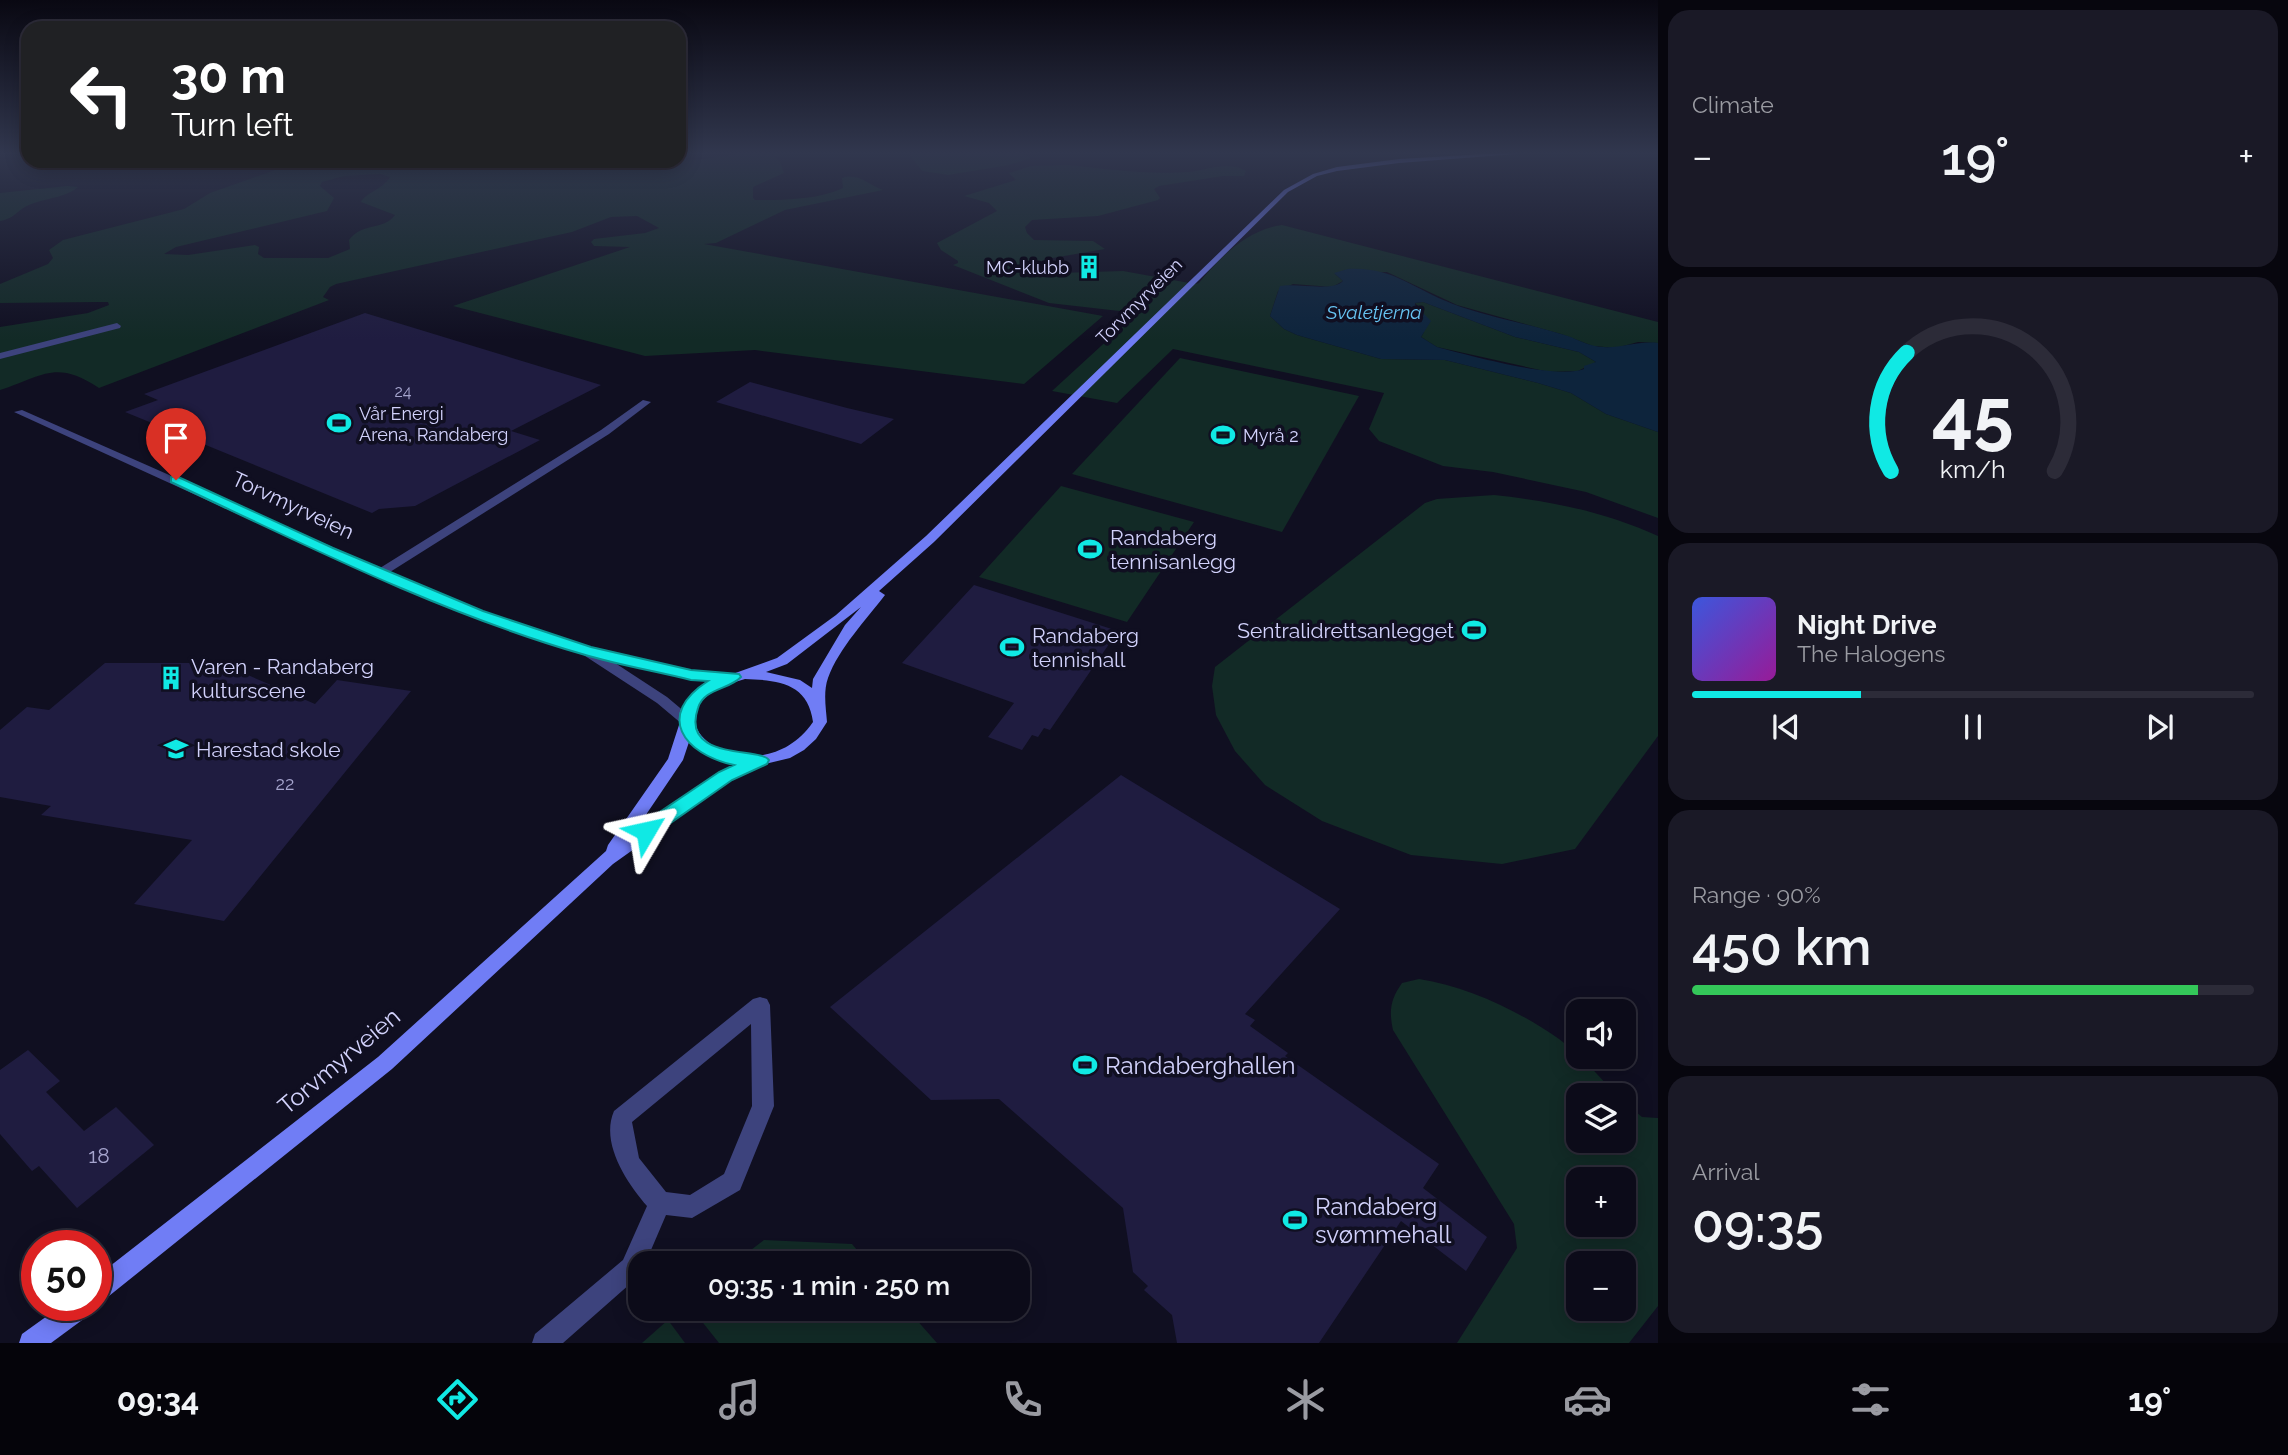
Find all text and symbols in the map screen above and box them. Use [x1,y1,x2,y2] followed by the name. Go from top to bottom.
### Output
[171,47,286,104] text: 30 m
[56,49,147,140] icon: left
[1692,91,1774,118] text: Climate
[171,106,293,143] text: Turn left
[1941,126,2009,187] text: 19°
[1692,134,1712,179] text: −
[2238,134,2254,179] text: +
[1075,253,1103,281] building icon: MC-klubb
[1092,254,1186,348] street label: Torvmyrveien
[986,257,1069,278] place label: MC-klubb
[1325,301,1422,323] water label: Svaletjerna
[1932,373,2014,458] text: 45
[394,382,412,401] house number: 24
[359,403,509,445] place label: Vår Energi Arena, Randaberg
[146,408,206,480] pin
[325,409,353,437] sports icon: Vår Energi Arena, Randaberg
[157,419,195,457] icon: arrive
[1209,421,1237,449] sports icon: Myrå 2
[1243,425,1299,446] place label: Myrå 2
[1940,454,2006,484] text: km/h
[228,466,358,544] street label: Torvmyrveien
[1110,525,1236,574] place label: Randaberg tennisanlegg
[1076,535,1104,563] sports icon: Randaberg tennisanlegg
[1797,610,1936,640] text: Night Drive
[1460,616,1488,644] sports icon: Sentralidrettsanlegget
[1237,618,1454,643] place label: Sentralidrettsanlegget
[1032,623,1139,672] place label: Randaberg tennishall
[998,633,1026,661] sports icon: Randaberg tennishall
[1797,640,1945,667] text: The Halogens
[191,654,374,703] place label: Varen - Randaberg kulturscene
[157,664,185,692] building icon: Varen - Randaberg kulturscene
[1767,708,1805,746] icon: previous
[1954,708,1992,746] icon: pause
[2141,708,2179,746] icon: next
[162,735,190,763] school or university icon: Harestad skole
[196,737,340,762] place label: Harestad skole
[276,773,294,794] house number: 22
[609,794,683,868] position arrow
[1692,881,1821,908] text: Range · 90%
[1692,916,1871,977] text: 450 km
[1566,999,1636,1321] map controls
[1566,999,1636,1069] button: sound
[272,1002,406,1120] street label: Torvmyrveien
[1071,1051,1099,1079] sports icon: Randaberghallen
[1105,1051,1296,1080] place label: Randaberghallen
[1566,1083,1636,1153] button: layers
[88,1143,110,1168] house number: 18
[1692,1158,1759,1185] text: Arrival
[1566,1167,1636,1237] button: +
[1315,1192,1452,1249] place label: Randaberg svømmehall
[1692,1193,1823,1254] text: 09:35
[1281,1206,1309,1234] sports icon: Randaberg svømmehall
[21,1230,112,1321] speed limit sign: 50
[1566,1251,1636,1321] button: −
[708,1271,950,1301] text: 09:35 · 1 min · 250 m
[433,1375,482,1424] icon: directions
[715,1375,764,1424] icon: music
[998,1375,1047,1424] icon: phone
[1281,1375,1330,1424] icon: climate
[1563,1375,1612,1424] icon: car
[1846,1375,1895,1424] icon: filters
[117,1381,199,1418] text: 09:34
[2128,1381,2171,1418] text: 19°

